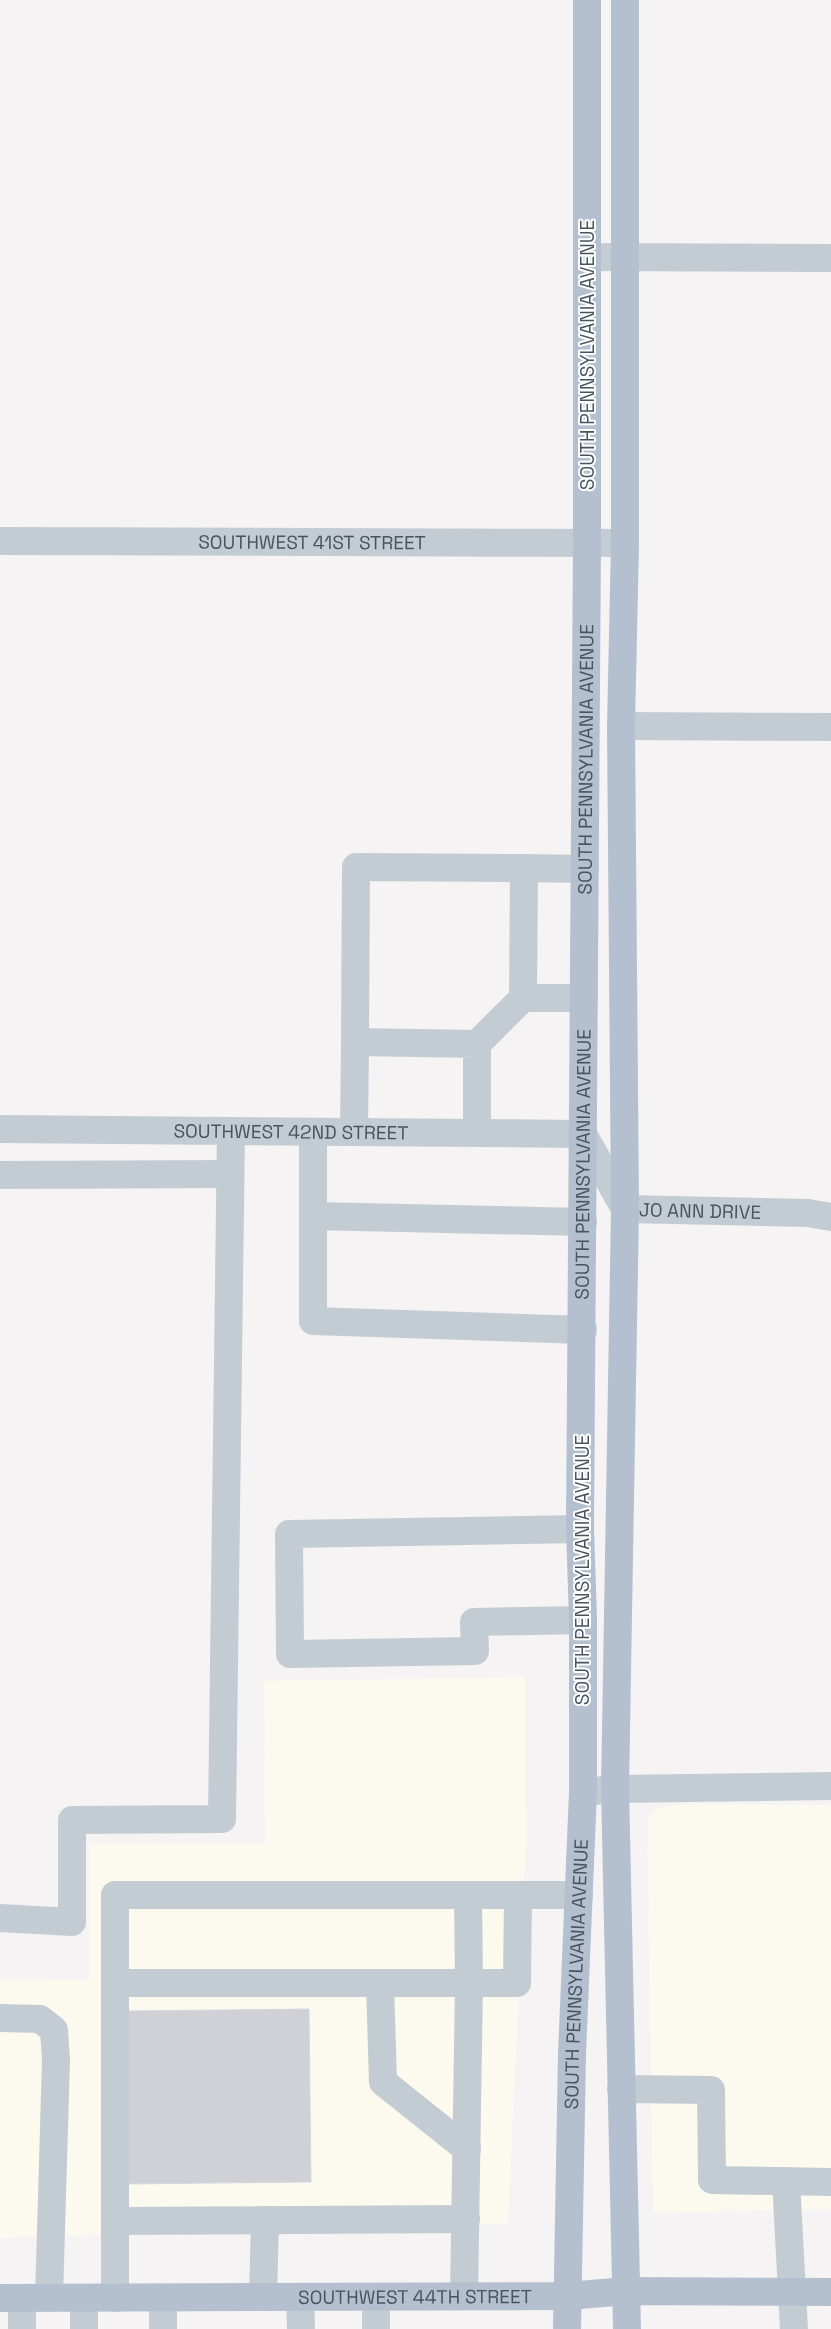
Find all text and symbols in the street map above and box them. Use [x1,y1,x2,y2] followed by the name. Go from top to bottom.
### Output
[575,220,600,490] street label: SOUTH PENNSYLVANIA AVENUE
[198,530,426,555] street label: SOUTHWEST 41ST STREET
[573,624,599,895] street label: SOUTH PENNSYLVANIA AVENUE
[570,1029,597,1300] street label: SOUTH PENNSYLVANIA AVENUE
[173,1118,409,1146] street label: SOUTHWEST 42ND STREET
[639,1197,761,1225] street label: JO ANN DRIVE
[570,1435,595,1705] street label: SOUTH PENNSYLVANIA AVENUE
[559,1838,594,2110] street label: SOUTH PENNSYLVANIA AVENUE
[298,2284,532,2310] street label: SOUTHWEST 44TH STREET

